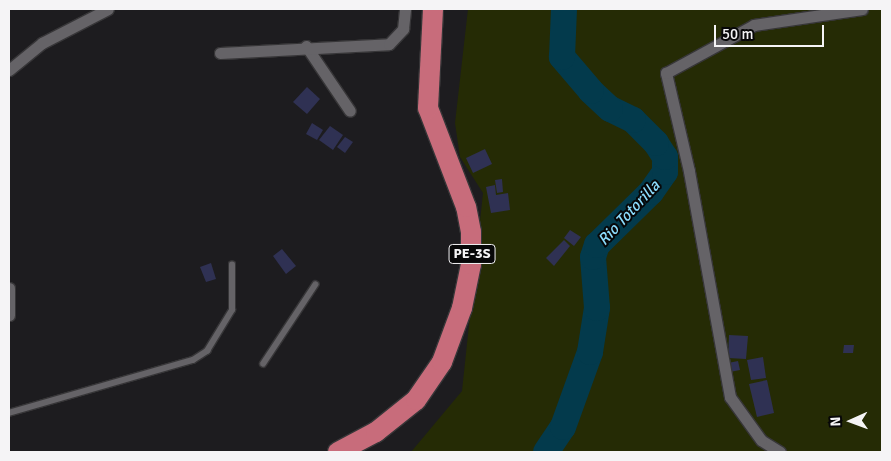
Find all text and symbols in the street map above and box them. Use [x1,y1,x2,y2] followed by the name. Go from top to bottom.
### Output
[716,15,826,47] scale bar
[722,25,753,43] text: 50 m
[594,176,664,250] water label: Rio Totorilla
[448,242,496,266] road number: PE-3S
[826,396,876,446] north arrow
[827,416,844,427] text: N

